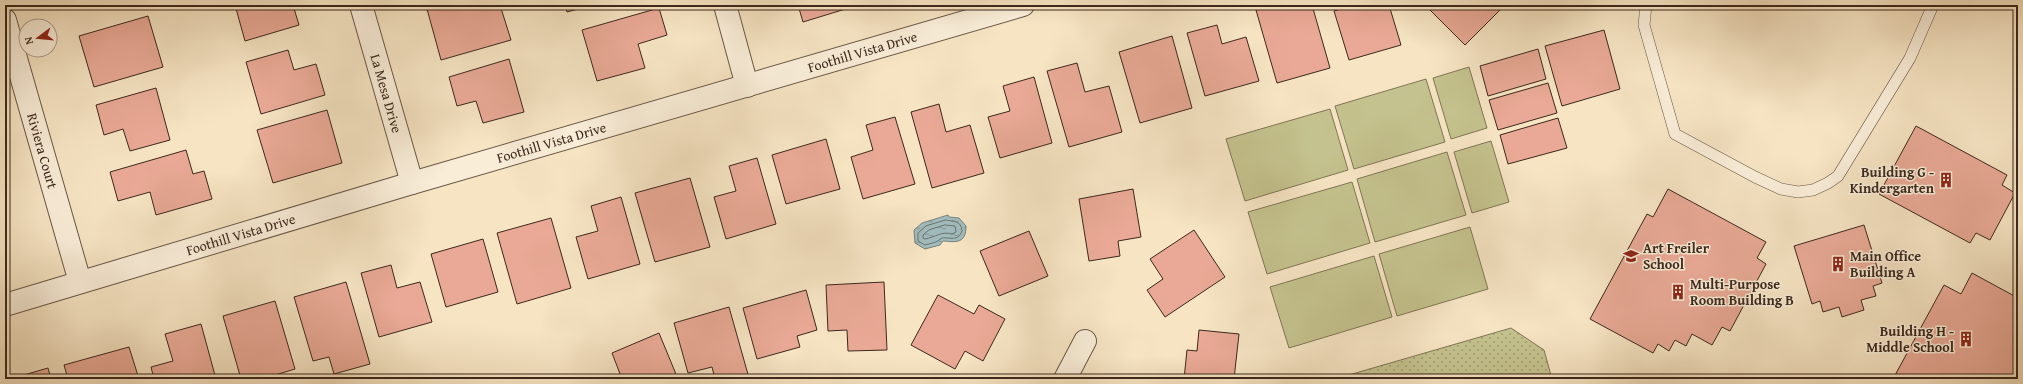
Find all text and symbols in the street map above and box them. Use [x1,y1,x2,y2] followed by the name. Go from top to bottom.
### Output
[18,18,58,58] north arrow
[805,26,920,77] street label: Foothill Vista Drive
[20,34,37,46] text: N
[366,52,407,136] street label: La Mesa Drive
[22,111,63,191] street label: Riviera Court
[494,117,609,168] street label: Foothill Vista Drive
[1850,162,1935,198] place label: Building G - Kindergarten
[1937,171,1955,189] building icon: Building G - Kindergarten
[184,208,298,260] street label: Foothill Vista Drive
[1643,238,1710,274] place label: Art Freiler School
[1850,246,1921,282] place label: Main Office Building A
[1622,247,1640,265] school or university icon: Art Freiler School
[1829,255,1847,273] building icon: Main Office Building A
[1690,274,1794,310] place label: Multi-Purpose Room Building B
[1669,283,1687,301] building icon: Multi-Purpose Room Building B
[1866,321,1955,357] place label: Building H - Middle School
[1957,330,1975,348] building icon: Building H - Middle School

